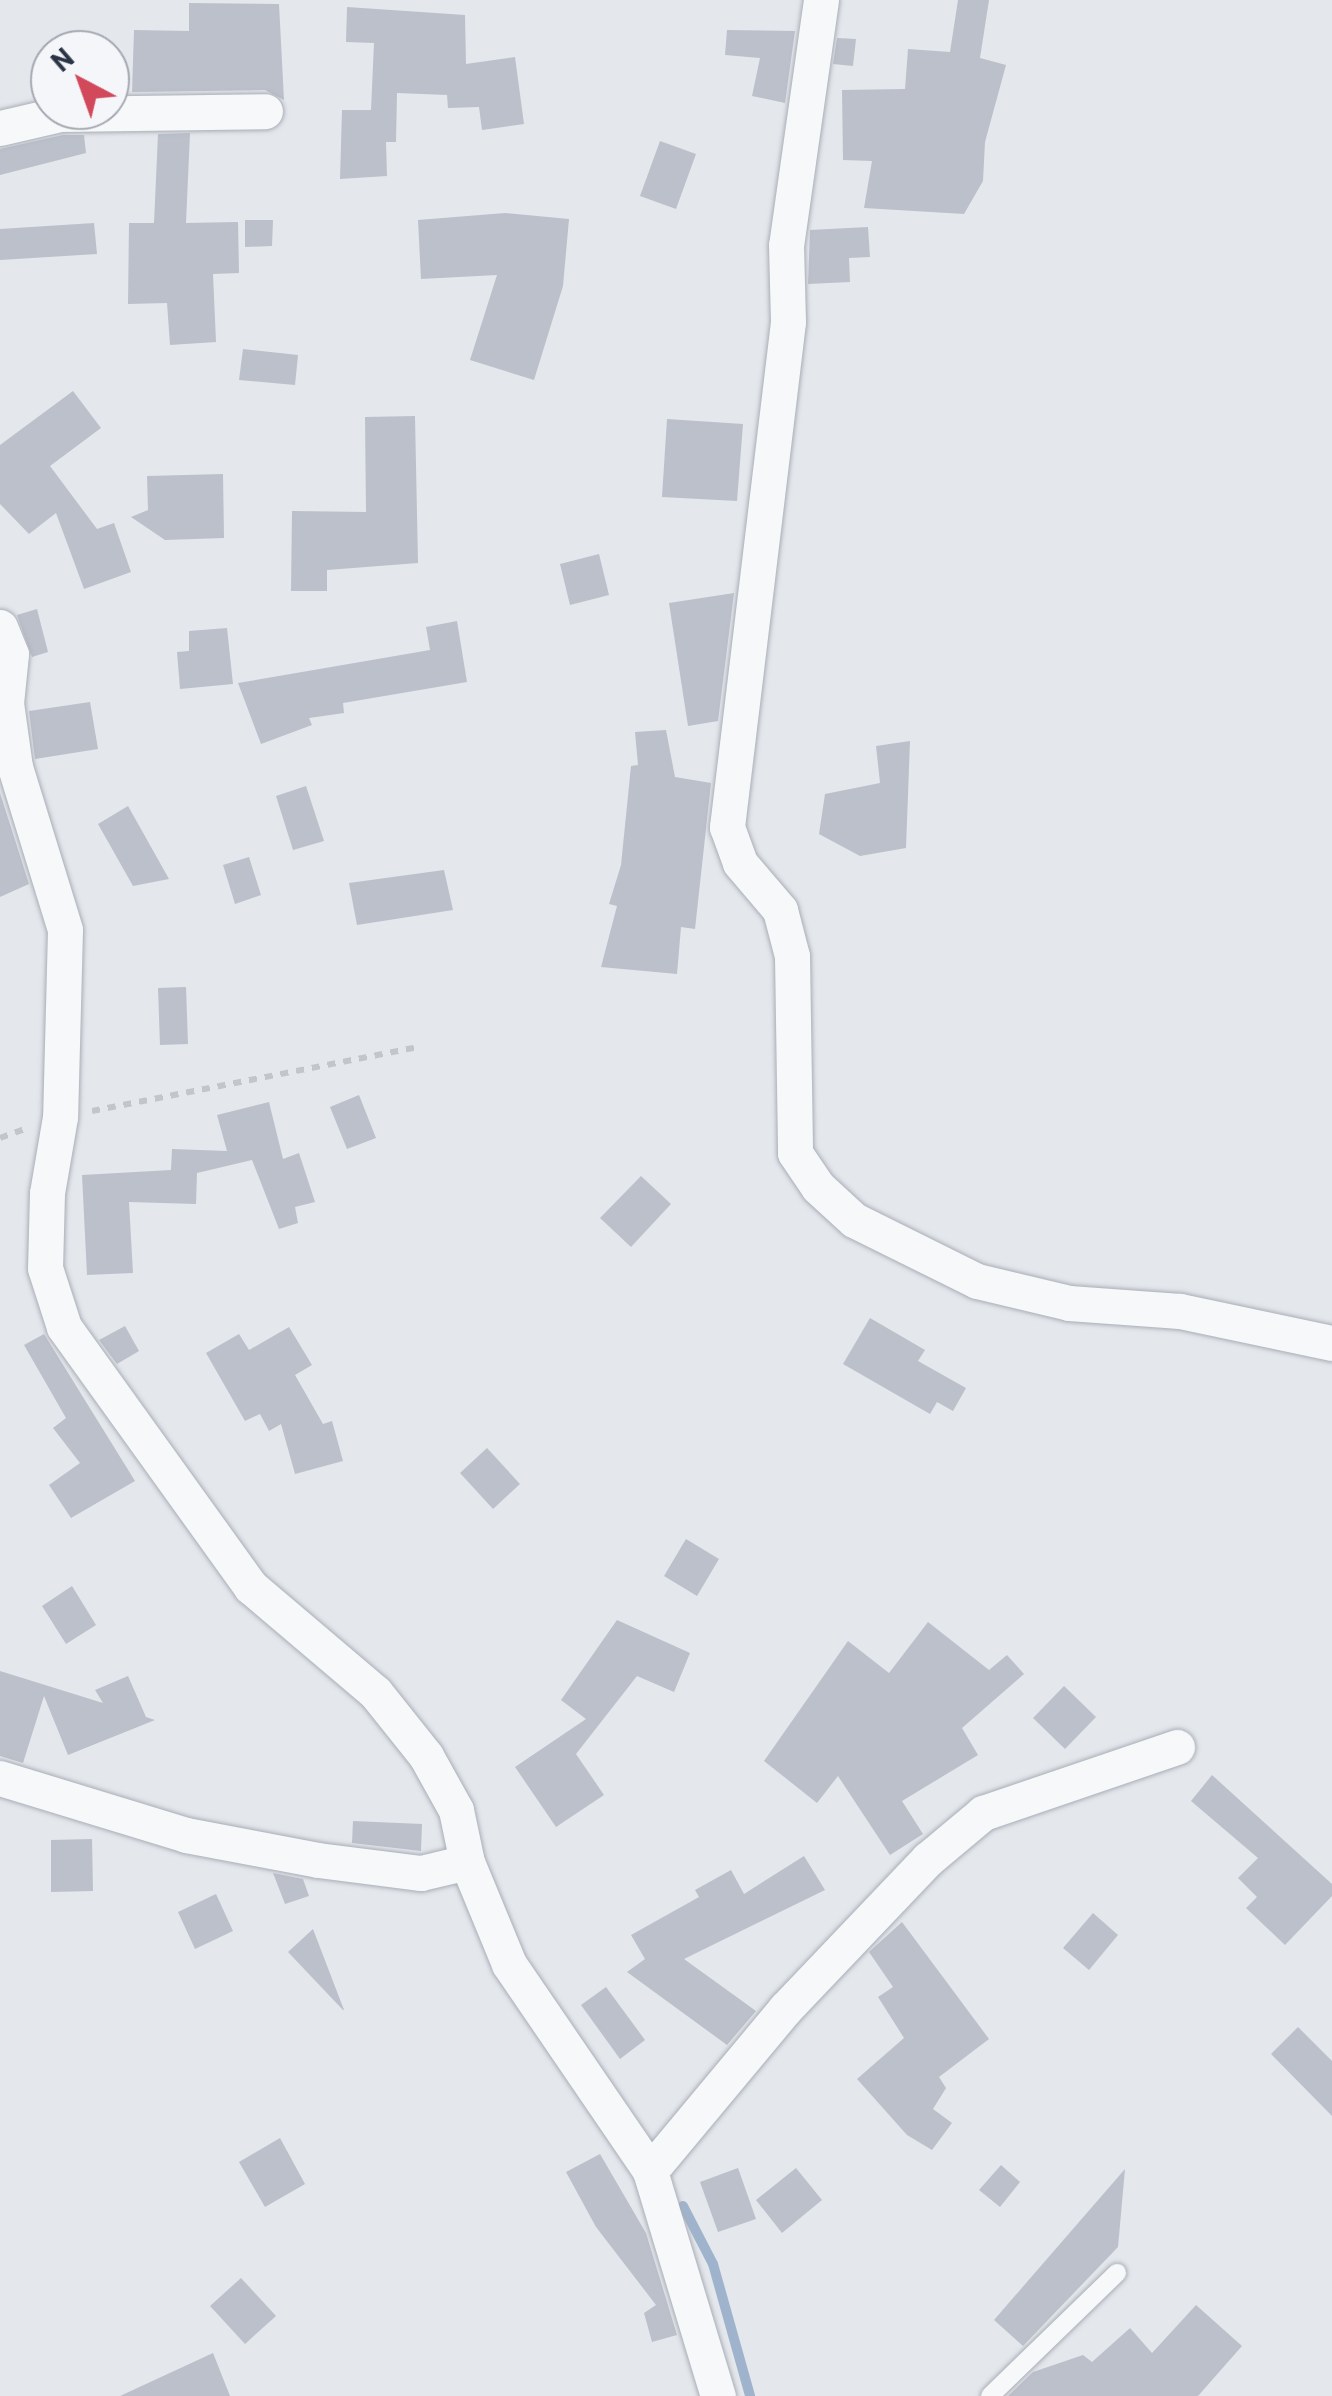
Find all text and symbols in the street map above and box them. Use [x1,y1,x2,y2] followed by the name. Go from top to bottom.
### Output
[30,30,130,130] north arrow
[43,40,80,78] text: N

